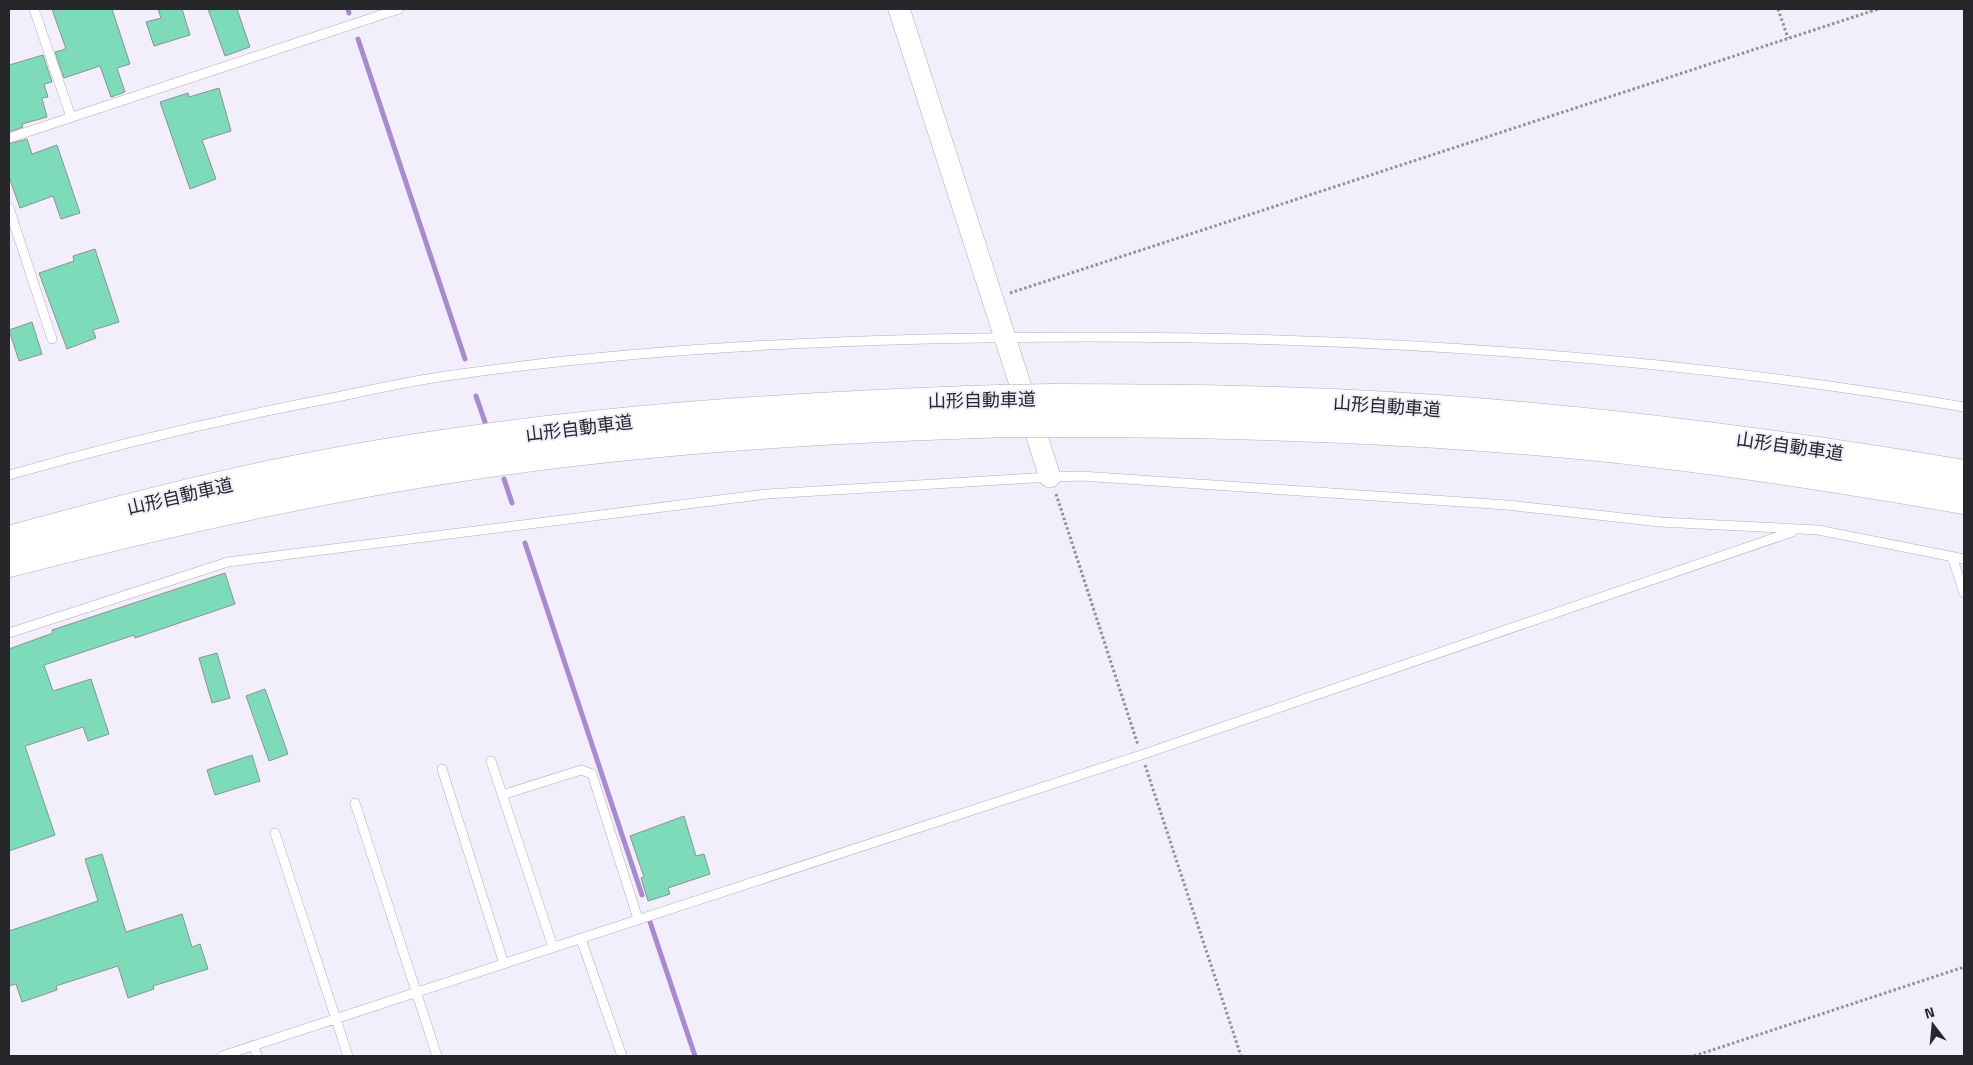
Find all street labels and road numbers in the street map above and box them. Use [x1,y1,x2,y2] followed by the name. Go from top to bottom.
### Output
[928,386,1036,414] street label: 山形自動車道
[1332,389,1442,423] street label: 山形自動車道
[524,408,634,448] street label: 山形自動車道
[1735,425,1845,467] street label: 山形自動車道
[124,471,236,521] street label: 山形自動車道

